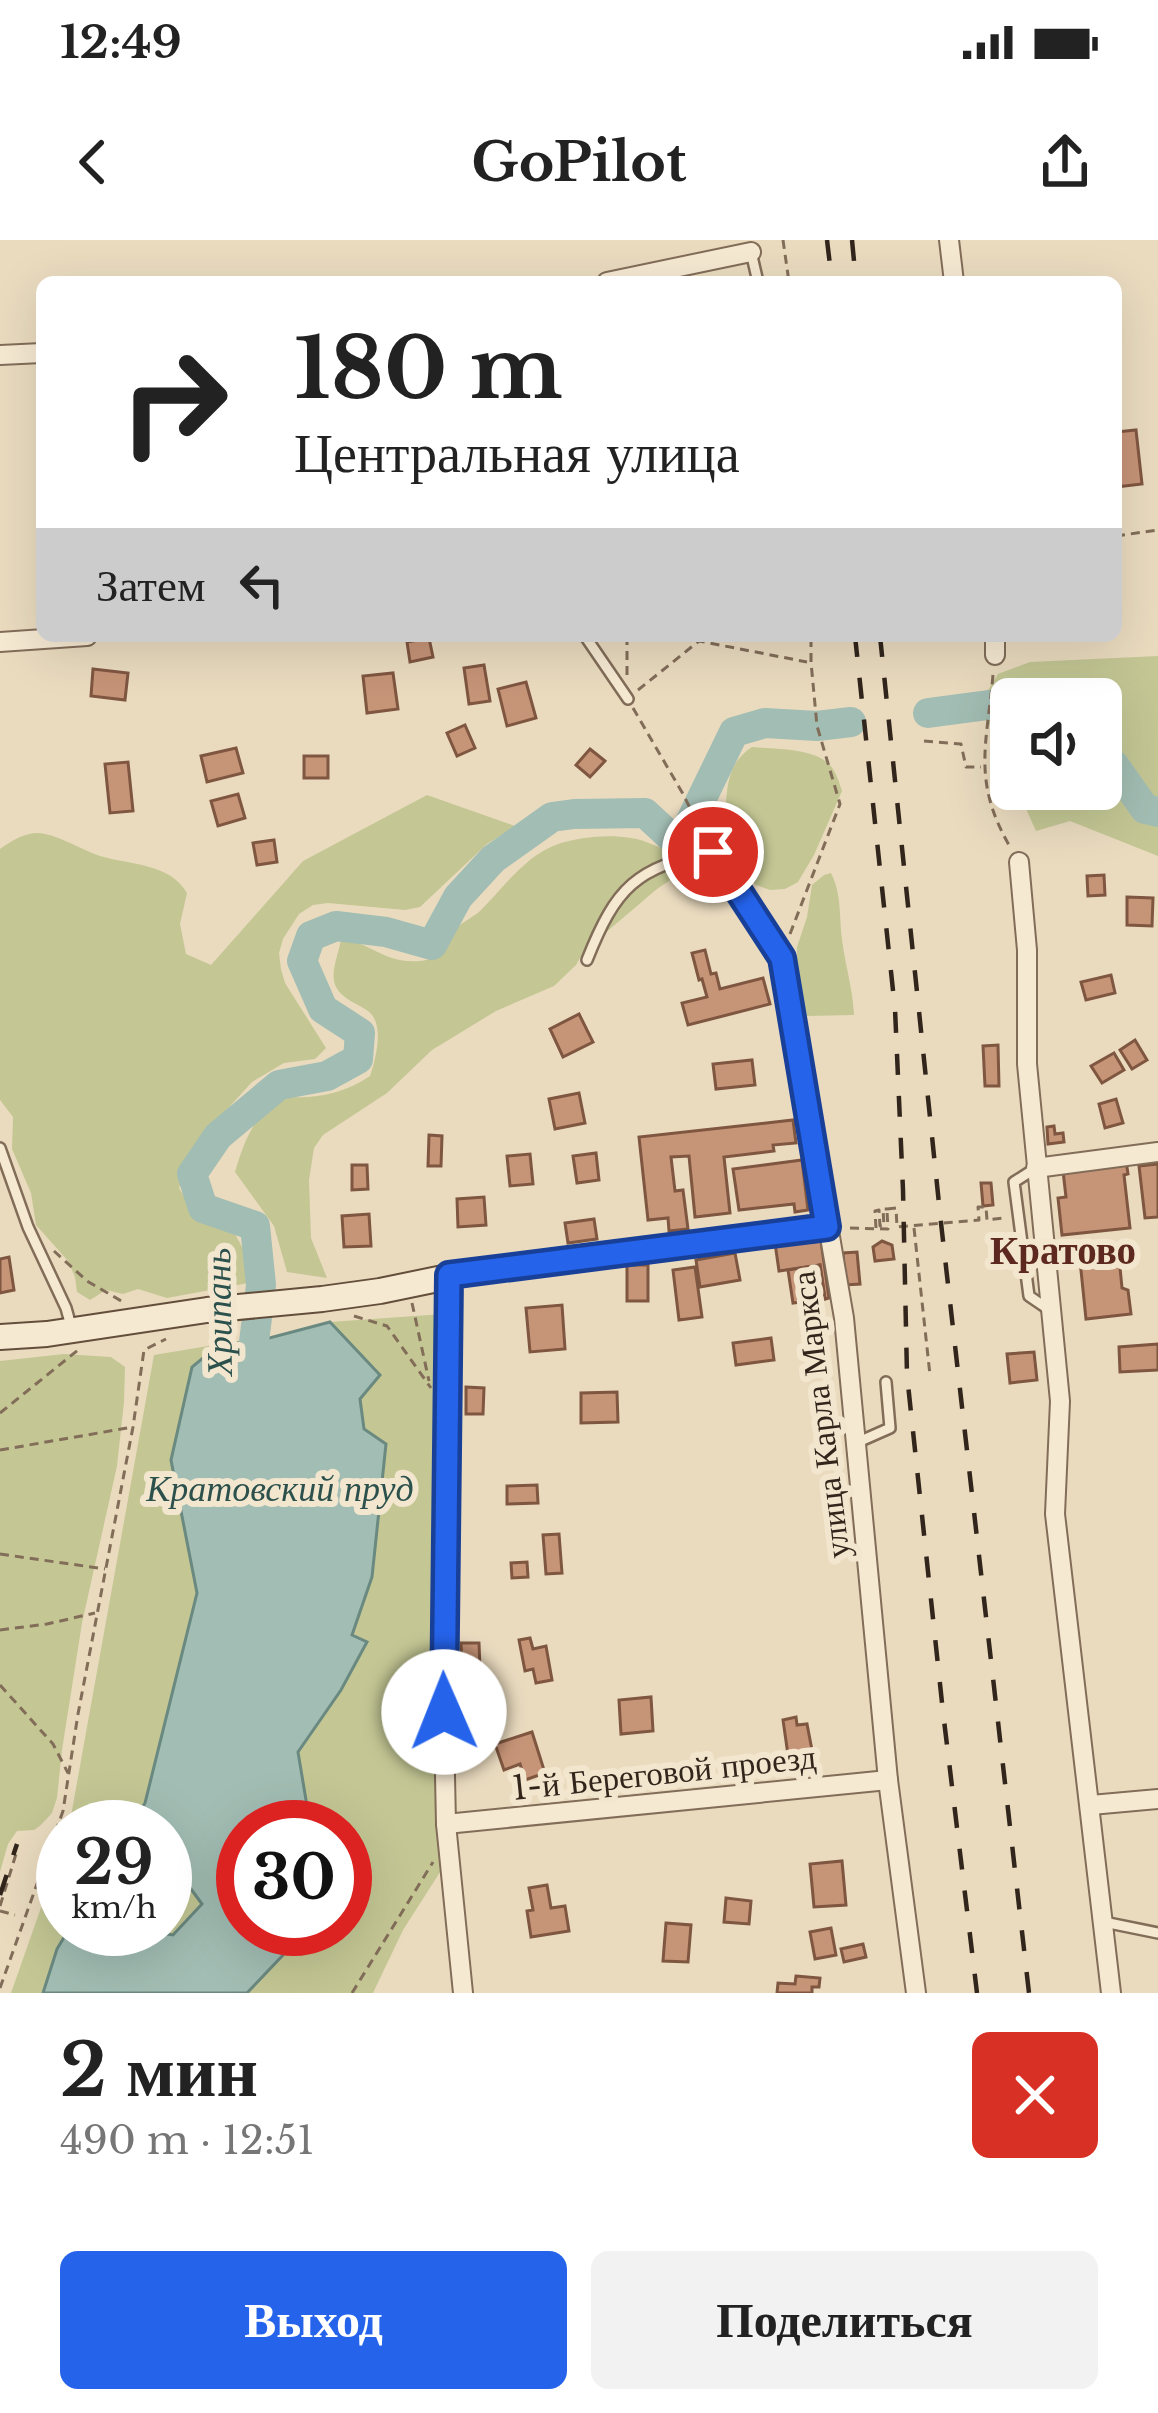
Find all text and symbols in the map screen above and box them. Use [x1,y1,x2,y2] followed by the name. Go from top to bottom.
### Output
[60,14,182,70] text: 12:49
[60,129,126,195] icon: back
[471,129,687,196] text: GoPilot
[1032,129,1098,195] icon: share
[294,317,563,421] text: 180 m
[96,324,252,480] icon: right
[294,420,740,487] text: Центральная улица
[229,552,295,618] icon: left
[96,557,205,613] text: Затем
[990,678,1122,810] map controls
[990,678,1122,810] button: sound
[662,801,764,903] pin
[680,819,746,885] icon: arrive
[990,1226,1136,1275] district label: Кратово
[195,1247,242,1378] water label: Хрипань
[782,1269,858,1561] street label: улица Карла Маркса
[145,1466,414,1511] water label: Кратовский пруд
[381,1649,507,1775] position arrow
[510,1736,818,1809] street label: 1-й Береговой проезд
[216,1800,372,1956] speed limit sign: 30
[74,1826,154,1900] text: 29
[71,1889,157,1926] text: km/h
[60,2026,258,2115] text: 2 мин
[972,2032,1098,2158] button: close
[60,2116,314,2165] text: 490 m · 12:51
[60,2251,567,2389] button: Выход
[591,2251,1098,2389] button: Поделиться

